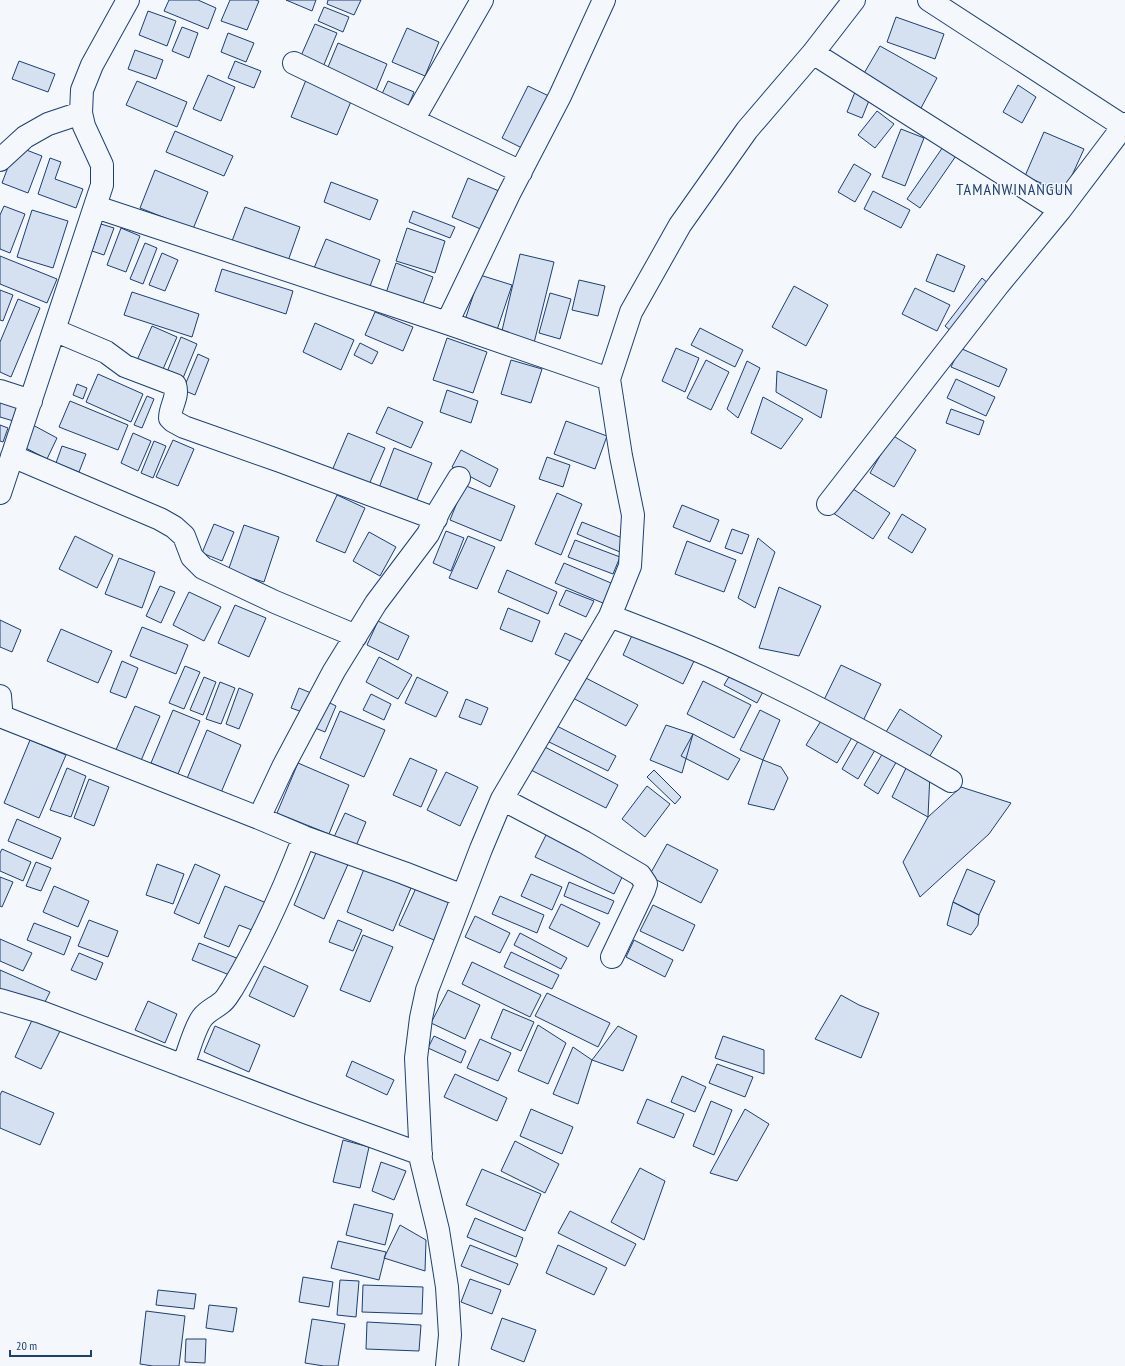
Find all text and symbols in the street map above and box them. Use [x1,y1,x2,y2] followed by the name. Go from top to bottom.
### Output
[956,179,1074,199] district label: TAMANWINANGUN
[10,1332,91,1358] scale bar
[16,1338,37,1353] text: 20 m

